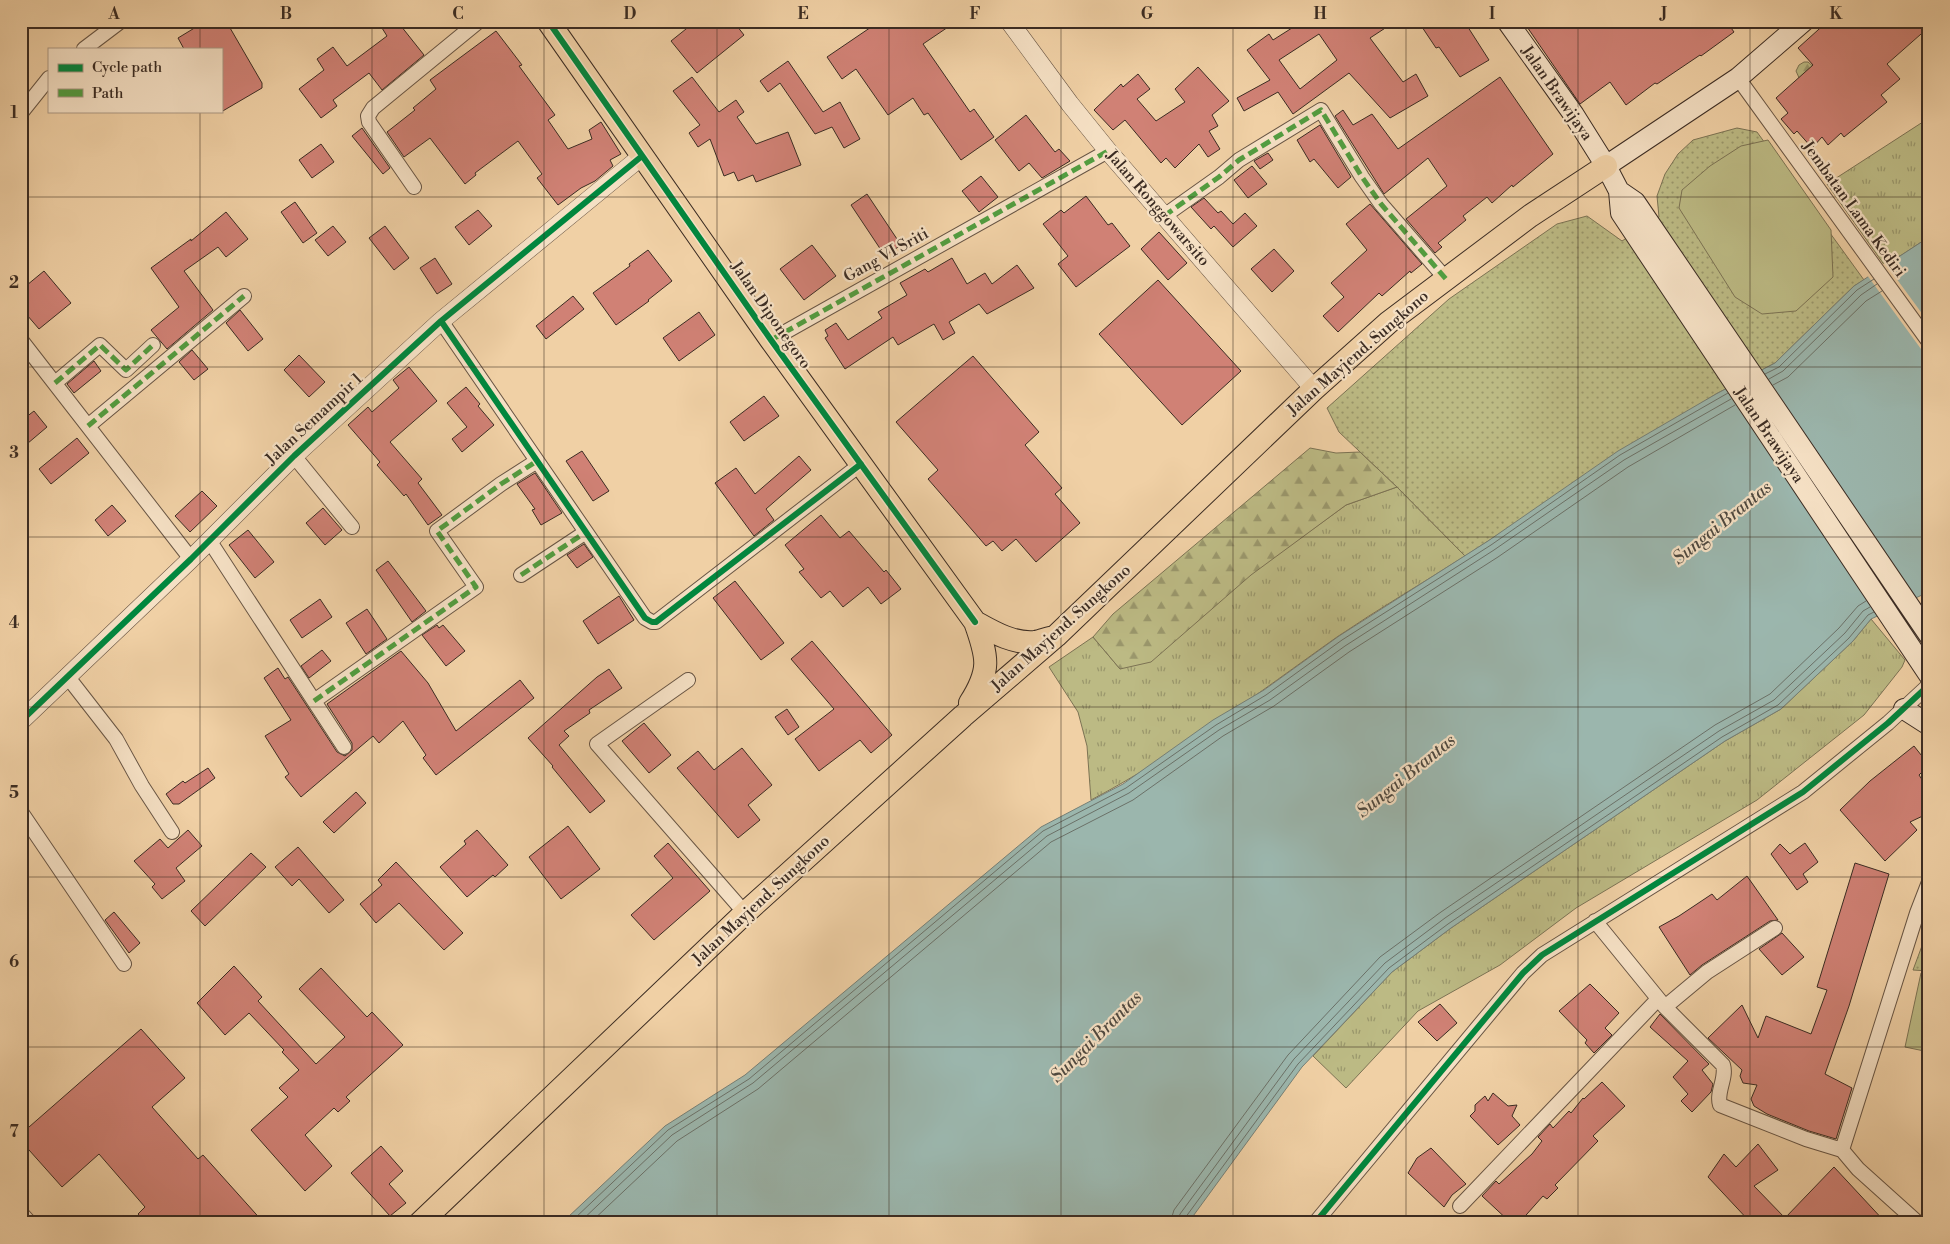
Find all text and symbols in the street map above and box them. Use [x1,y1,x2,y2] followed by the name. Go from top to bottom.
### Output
[107,4,120,24] text: A
[280,4,292,24] text: B
[452,4,464,24] text: C
[624,4,637,24] text: D
[797,4,809,24] text: E
[969,4,981,24] text: F
[1141,4,1154,24] text: G
[1313,4,1327,24] text: H
[1489,4,1495,24] text: I
[1659,4,1667,24] text: J
[1830,4,1844,24] text: K
[1516,41,1598,145] street label: Jalan Brawijaya
[48,48,222,112] legend
[92,58,162,77] text: Cycle path
[92,84,124,103] text: Path
[10,103,18,123] text: 1
[1797,136,1910,281] street label: Jembatan Lama Kediri
[1101,145,1214,270] street label: Jalan Ronggowarsito
[840,223,932,287] street label: Gang VI Sriti
[726,256,816,373] street label: Jalan Diponegoro
[9,273,19,293] text: 2
[1282,286,1433,421] street label: Jalan Mayjend. Sungkono
[261,369,367,470] street label: Jalan Semampir 1
[1729,382,1809,488] street label: Jalan Brawijaya
[9,443,19,463] text: 3
[1668,476,1776,570] water label: Sungai Brantas
[986,560,1135,697] street label: Jalan Mayjend. Sungkono
[9,613,20,633] text: 4
[1352,729,1460,823] water label: Sungai Brantas
[9,783,19,803] text: 5
[687,831,834,970] street label: Jalan Mayjend. Sungkono
[9,952,19,972] text: 6
[1045,986,1147,1088] water label: Sungai Brantas
[9,1122,19,1142] text: 7

